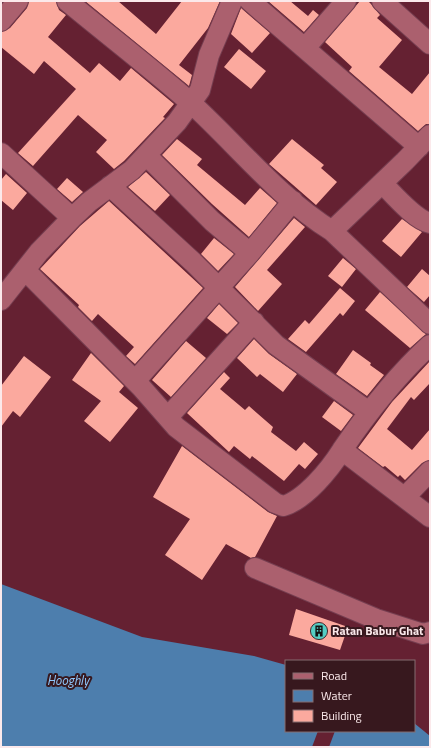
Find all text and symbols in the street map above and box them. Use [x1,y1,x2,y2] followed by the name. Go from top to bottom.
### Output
[309,621,329,641] building icon: Ratan Babur Ghat
[332,621,424,640] place label: Ratan Babur Ghat
[285,660,415,732] legend
[321,666,347,685] text: Road
[47,670,91,690] water label: Hooghly
[321,686,352,705] text: Water
[321,706,362,725] text: Building

